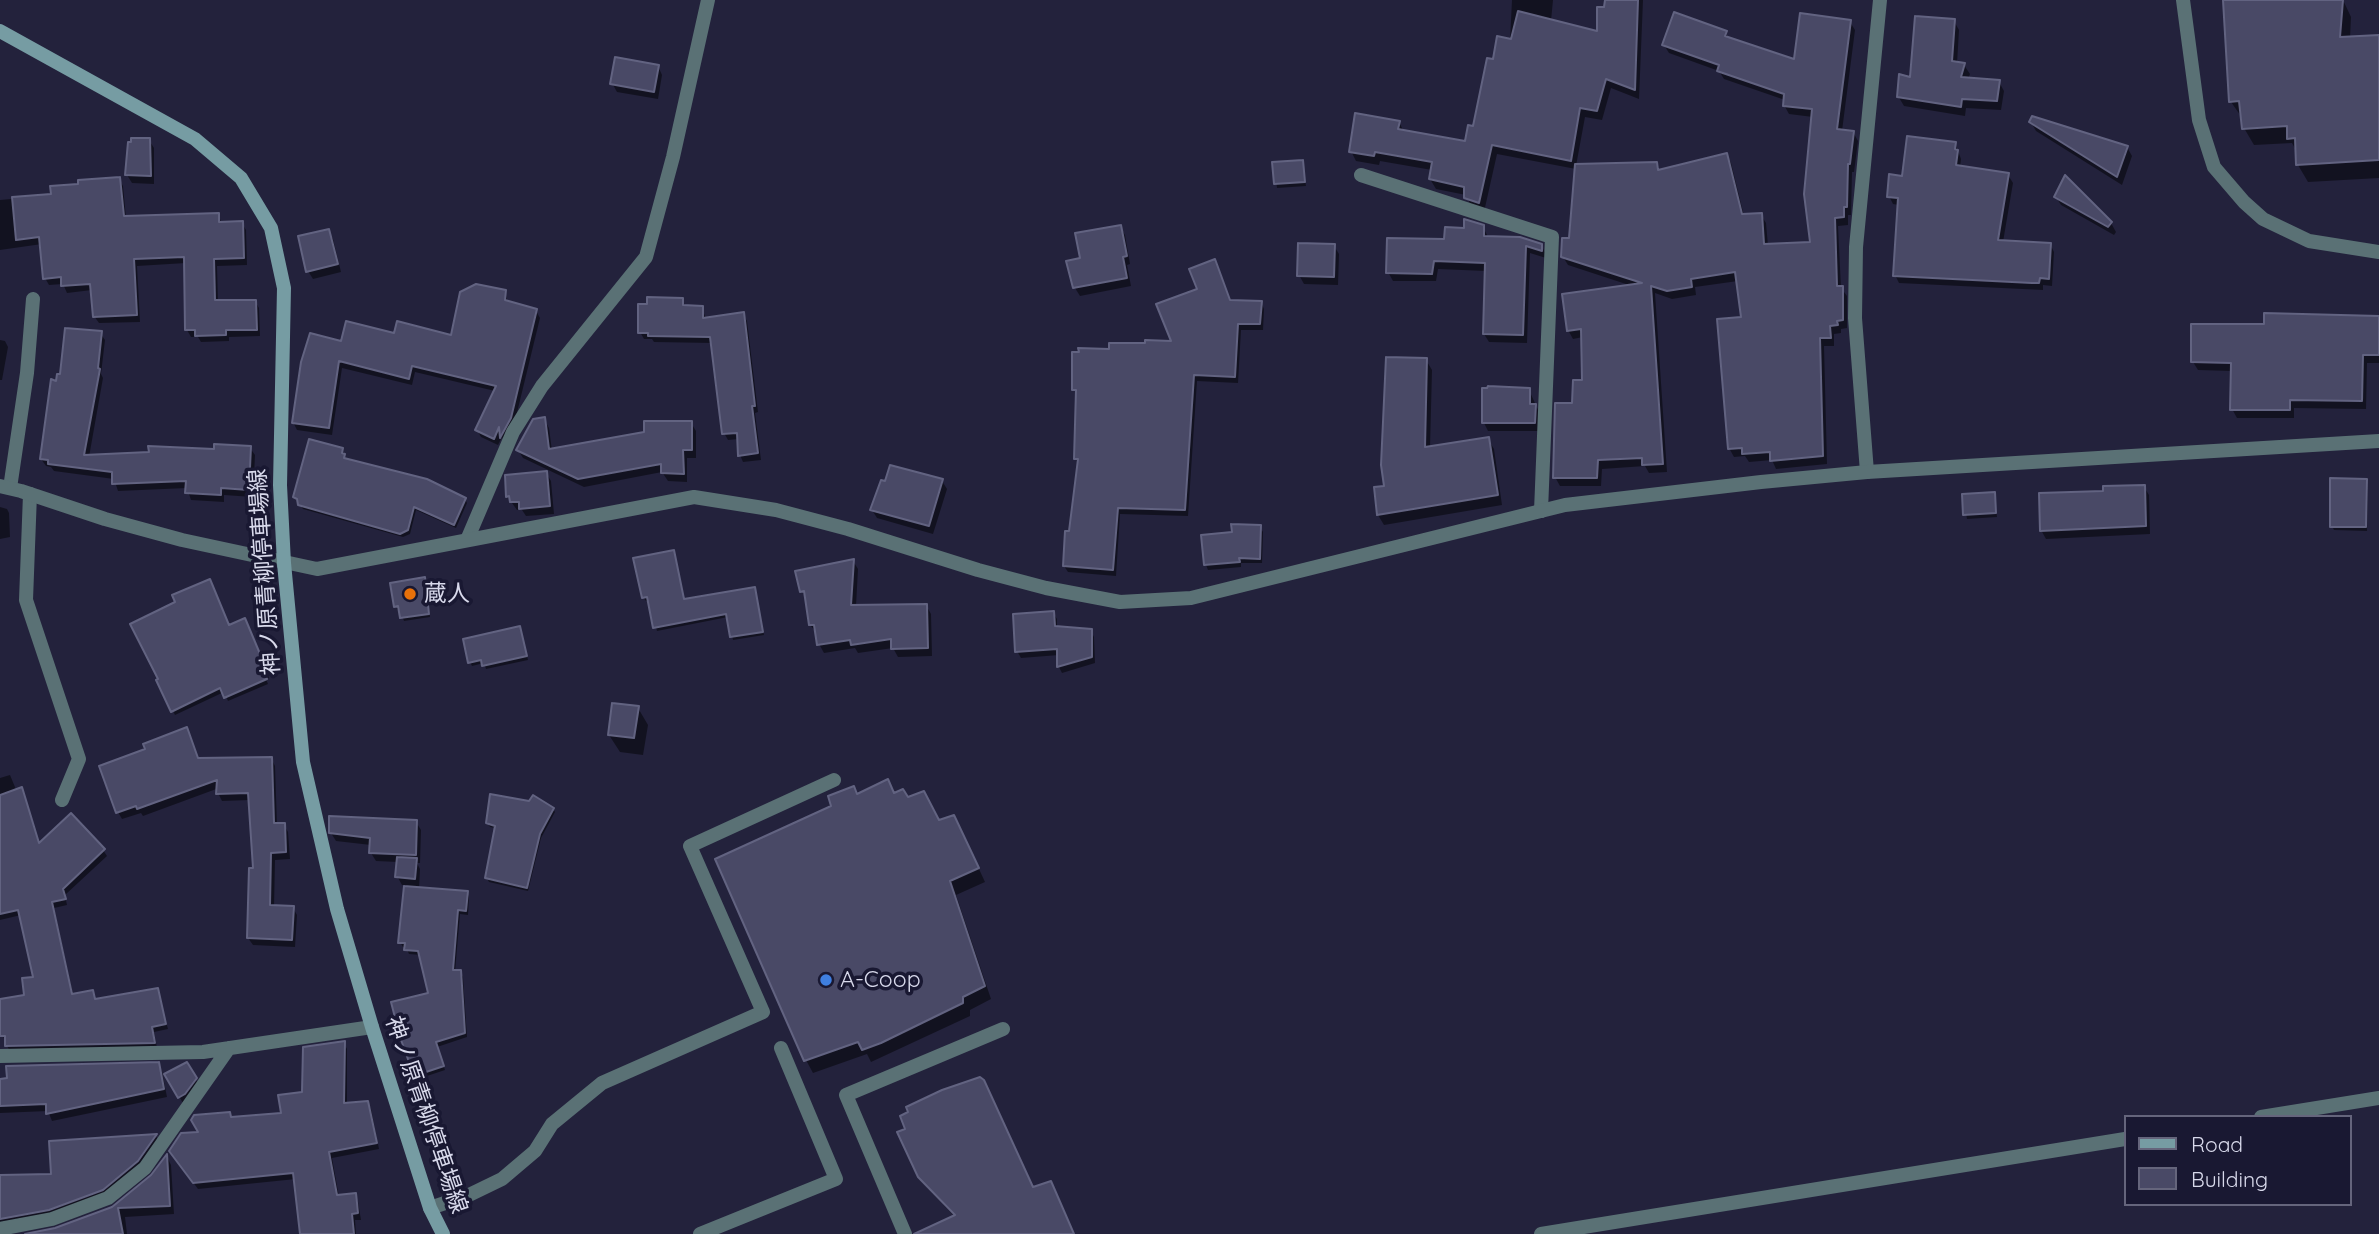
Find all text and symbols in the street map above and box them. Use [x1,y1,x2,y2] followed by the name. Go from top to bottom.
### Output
[244,468,286,676] street label: 神ノ原青柳停車場線
[424,580,470,608] place label: 蔵人
[402,586,418,602] marker: 蔵人
[840,966,921,994] place label: A-Coop
[818,972,834,988] marker: A-Coop
[379,1013,473,1217] street label: 神ノ原青柳停車場線
[2124,1115,2351,1206] legend
[2191,1131,2243,1157] text: Road
[2191,1166,2268,1192] text: Building

